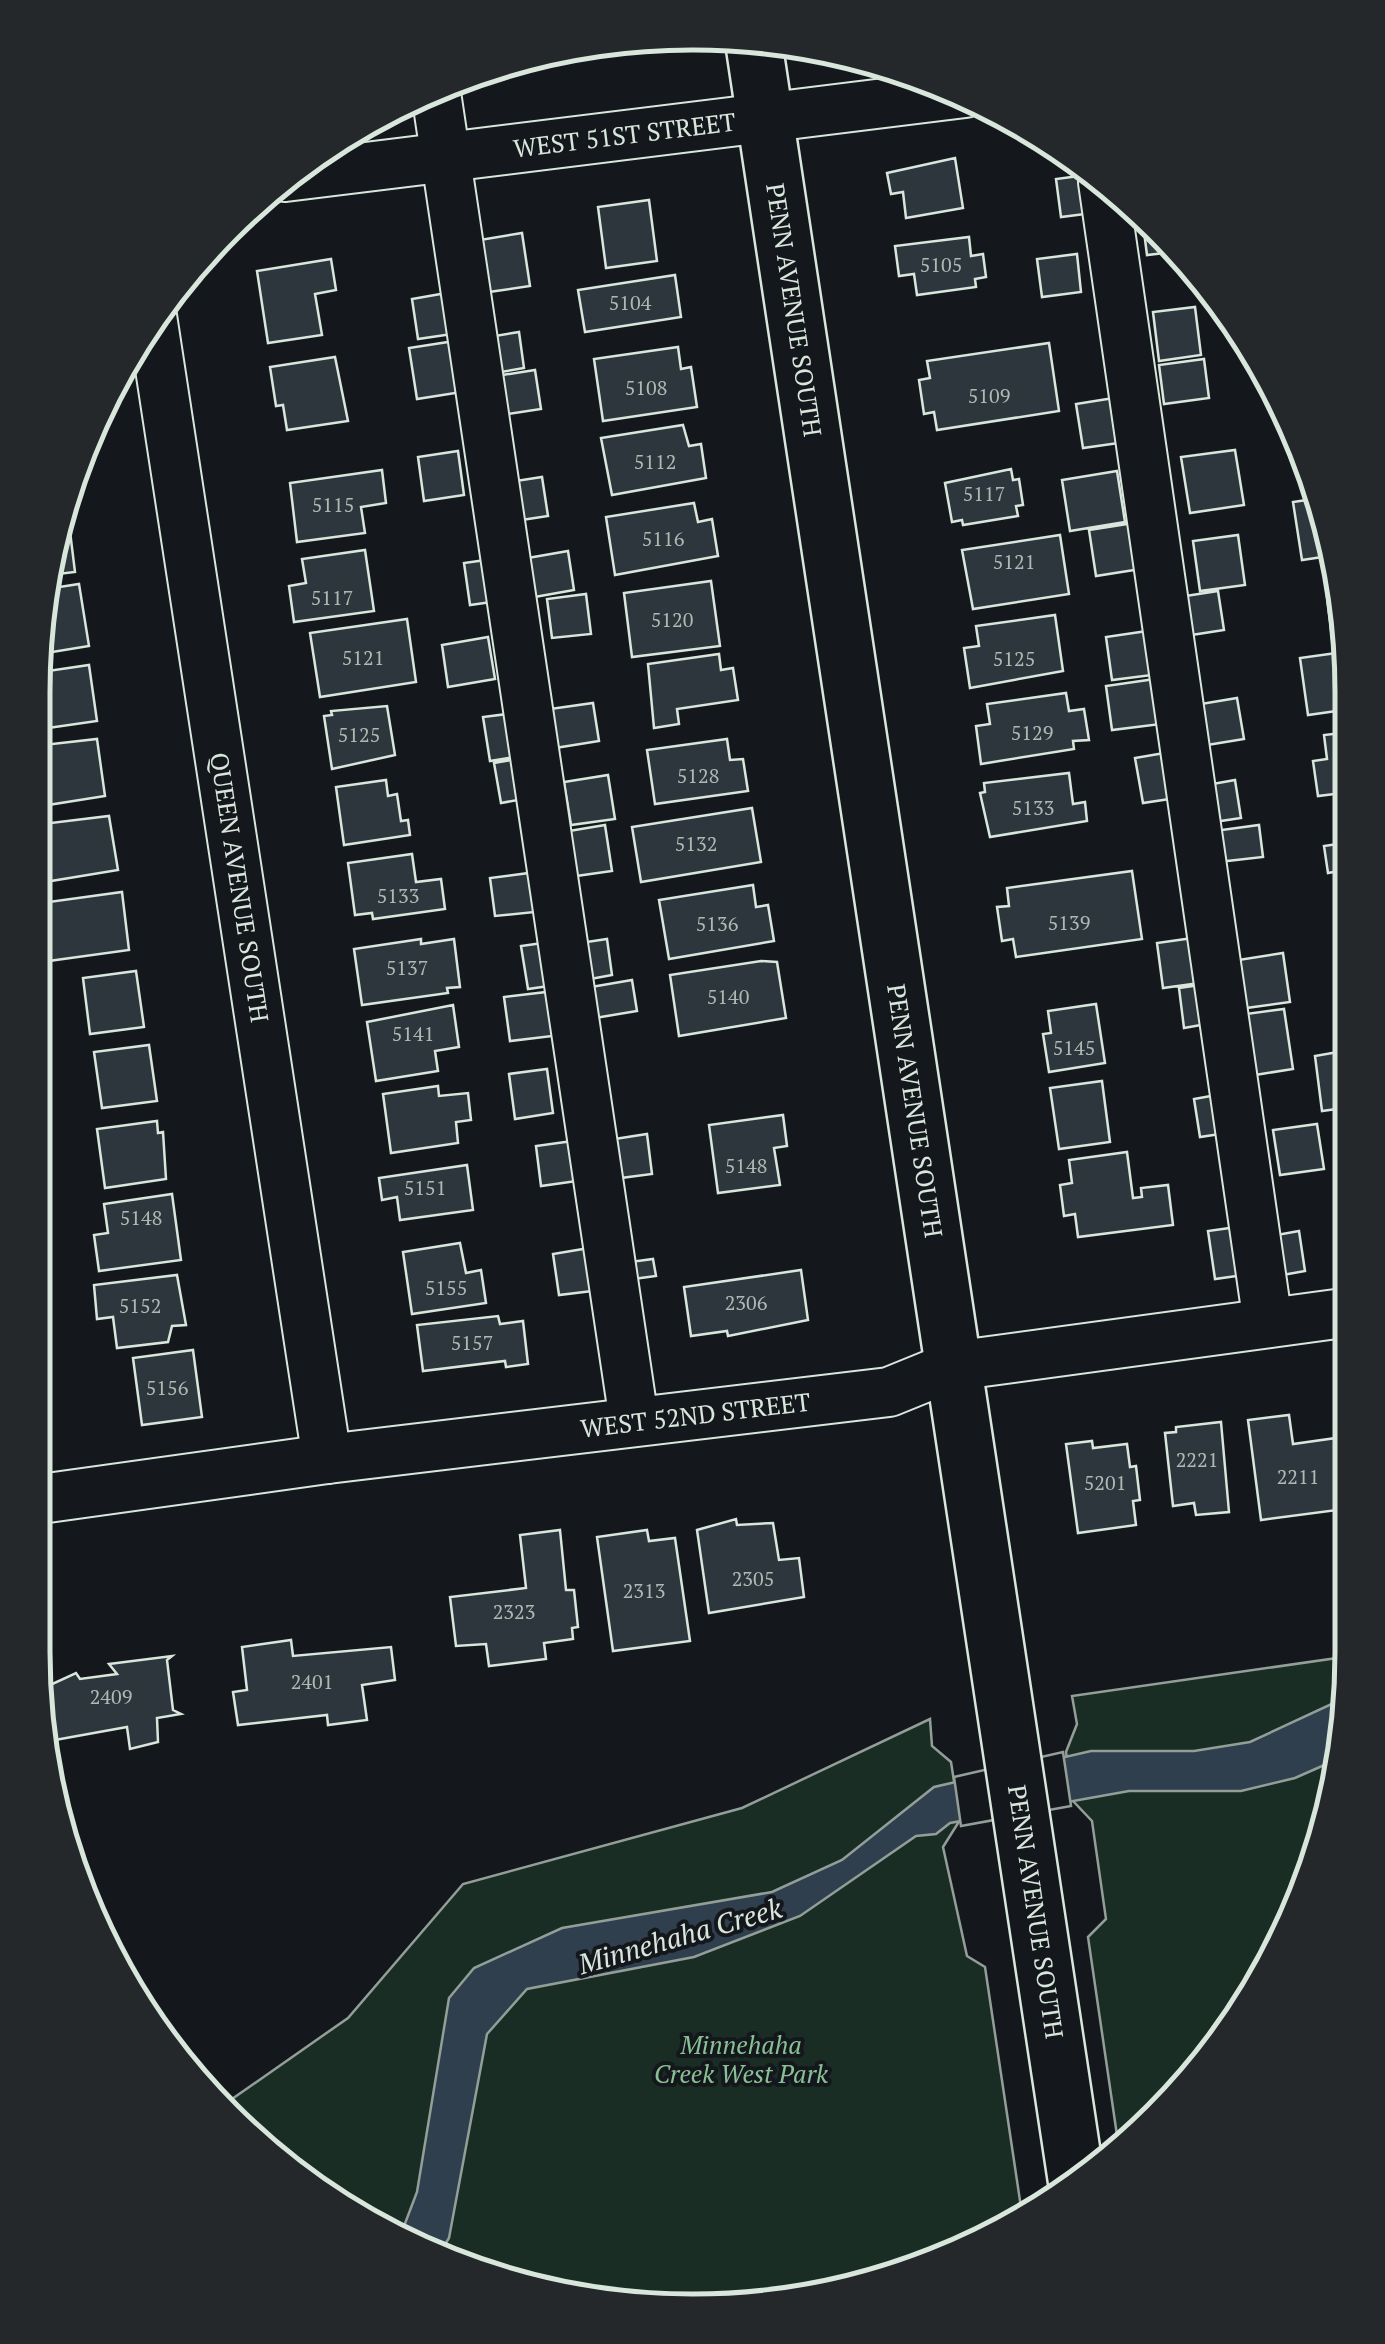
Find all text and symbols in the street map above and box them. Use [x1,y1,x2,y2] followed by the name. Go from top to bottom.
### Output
[511,104,738,165] street label: WEST 51ST STREET
[759,181,830,439] street label: PENN AVENUE SOUTH
[920,251,962,278] house number: 5105
[609,289,652,316] house number: 5104
[625,374,667,401] house number: 5108
[968,382,1010,409] house number: 5109
[634,448,676,475] house number: 5112
[963,480,1005,507] house number: 5117
[312,491,354,518] house number: 5115
[642,525,685,552] house number: 5116
[993,548,1035,575] house number: 5121
[311,584,353,611] house number: 5117
[651,606,693,633] house number: 5120
[342,644,384,671] house number: 5121
[993,645,1035,672] house number: 5125
[1011,719,1053,746] house number: 5129
[338,721,380,748] house number: 5125
[203,750,277,1025] street label: QUEEN AVENUE SOUTH
[677,762,719,789] house number: 5128
[1012,794,1054,821] house number: 5133
[675,830,717,857] house number: 5132
[377,882,419,909] house number: 5133
[1048,909,1090,936] house number: 5139
[696,910,739,937] house number: 5136
[386,954,428,981] house number: 5137
[880,982,951,1240] street label: PENN AVENUE SOUTH
[707,983,749,1010] house number: 5140
[392,1020,434,1047] house number: 5141
[1053,1034,1095,1061] house number: 5145
[725,1152,767,1179] house number: 5148
[404,1174,446,1201] house number: 5151
[120,1204,162,1231] house number: 5148
[425,1274,467,1301] house number: 5155
[725,1289,768,1316] house number: 2306
[119,1292,161,1319] house number: 5152
[451,1329,493,1356] house number: 5157
[146,1374,189,1401] house number: 5156
[579,1385,812,1445] street label: WEST 52ND STREET
[1176,1446,1218,1473] house number: 2221
[1277,1463,1319,1490] house number: 2211
[1084,1469,1126,1496] house number: 5201
[732,1565,774,1592] house number: 2305
[623,1577,665,1604] house number: 2313
[493,1598,535,1625] house number: 2323
[291,1668,333,1695] house number: 2401
[90,1683,132,1710] house number: 2409
[1001,1783,1072,2041] street label: PENN AVENUE SOUTH
[573,1889,786,1983] water label: Minnehaha Creek
[654,2028,829,2090] park label: Minnehaha Creek West Park

